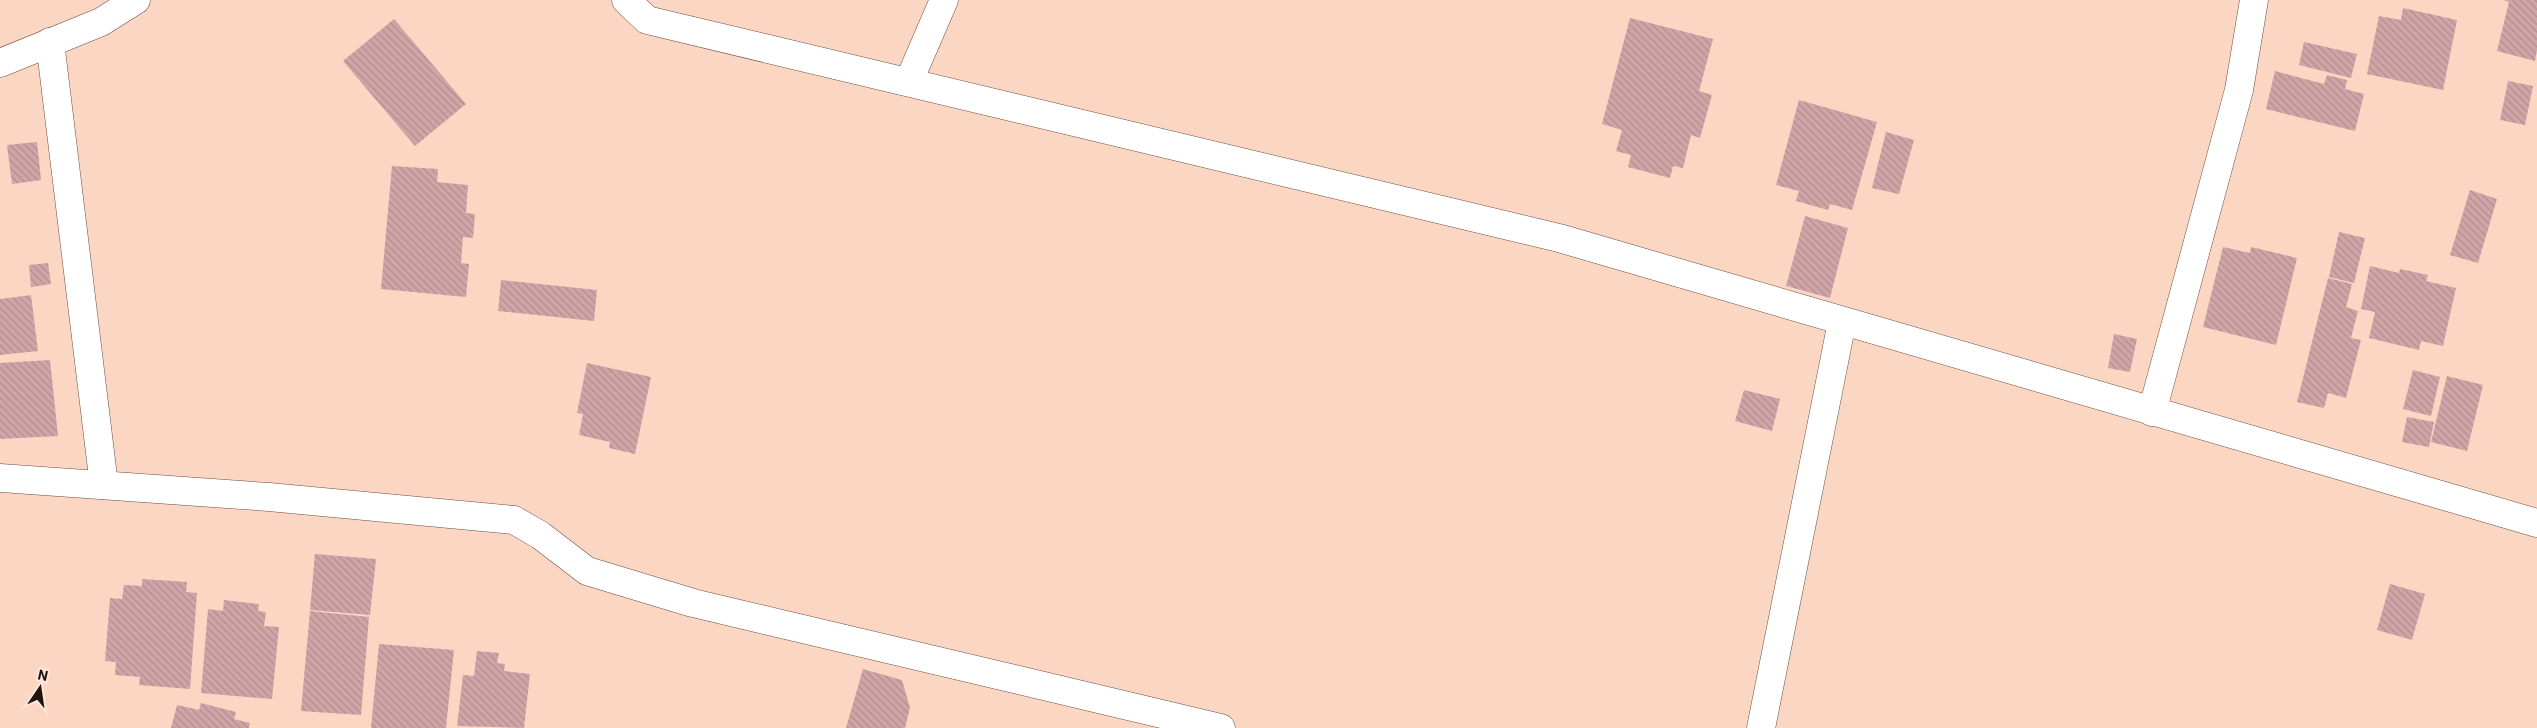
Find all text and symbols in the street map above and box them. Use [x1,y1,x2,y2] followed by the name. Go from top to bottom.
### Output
[15,663,65,713] north arrow
[36,666,50,684] text: N

